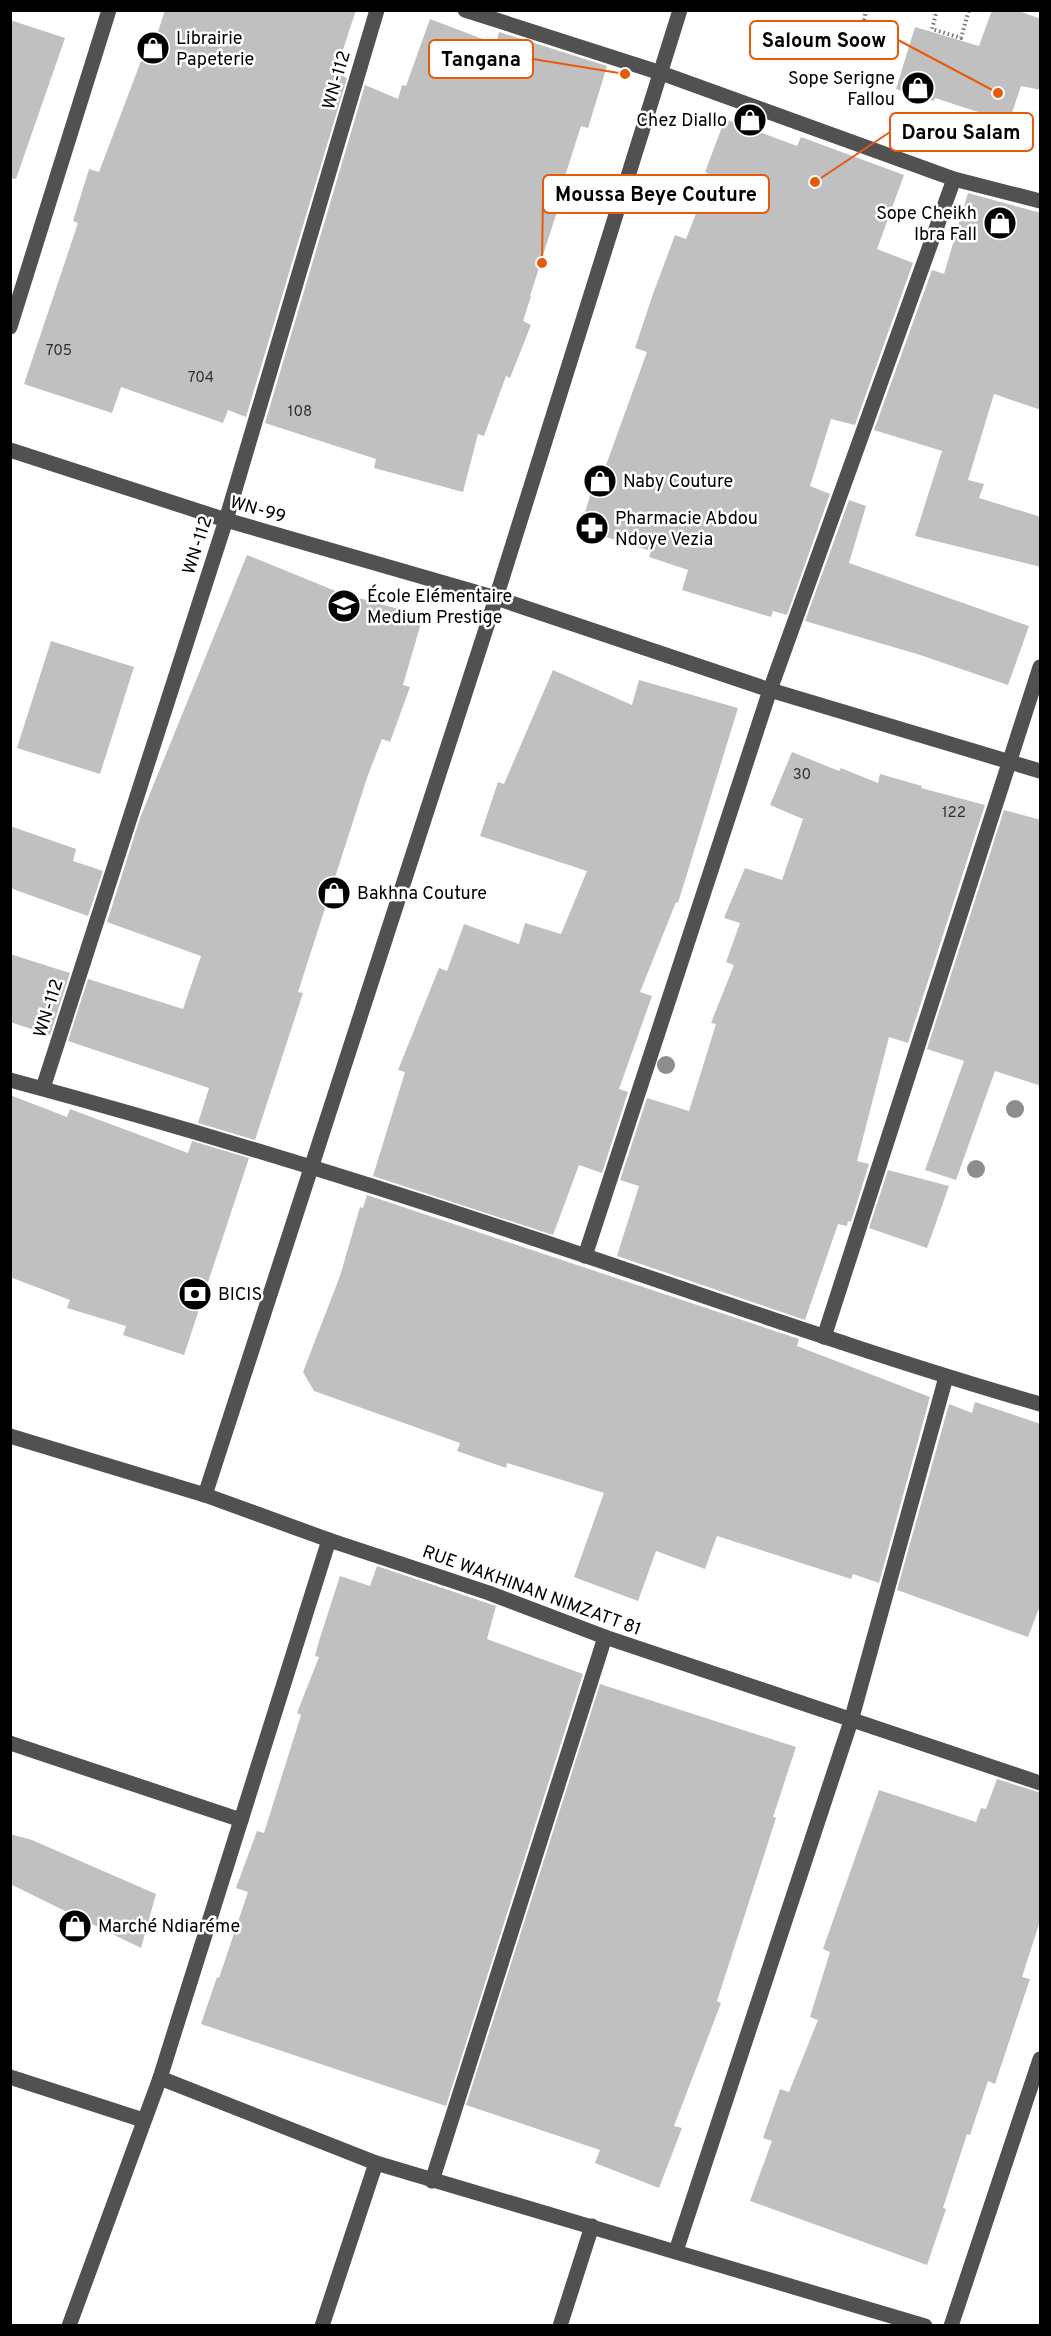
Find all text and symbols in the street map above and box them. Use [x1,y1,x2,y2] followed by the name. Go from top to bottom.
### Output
[750,21,898,59] callout: Saloum Soow
[176,28,254,72] place label: Librairie Papeterie
[762,29,886,55] text: Saloum Soow
[135,30,171,66] shop icon: Librairie Papeterie
[429,40,533,78] callout: Tangana
[318,48,357,112] street label: WN-112
[441,48,521,74] text: Tangana
[788,68,895,112] place label: Sope Serigne Fallou
[900,70,936,106] shop icon: Sope Serigne Fallou
[732,102,768,138] shop icon: Chez Diallo
[636,110,727,133] place label: Chez Diallo
[890,113,1033,151] callout: Darou Salam
[901,121,1021,147] text: Darou Salam
[543,175,769,213] callout: Moussa Beye Couture
[555,183,757,209] text: Moussa Beye Couture
[876,203,977,247] place label: Sope Cheikh Ibra Fall
[982,205,1018,241] shop icon: Sope Cheikh Ibra Fall
[46,342,72,361] house number: 705
[188,369,214,388] house number: 704
[288,403,312,422] house number: 108
[582,463,618,499] shop icon: Naby Couture
[623,471,733,494] place label: Naby Couture
[227,492,288,529] street label: WN-99
[615,508,758,552] place label: Pharmacie Abdou Ndoye Vezia
[574,510,610,546] pharmacy icon: Pharmacie Abdou Ndoye Vezia
[178,513,219,578] street label: WN-112
[367,584,512,630] place label: École Elémentaire Medium Prestige
[326,588,362,624] school or university icon: École Elémentaire Medium Prestige
[793,766,811,785] house number: 30
[942,804,966,823] house number: 122
[316,875,352,911] shop icon: Bakhna Couture
[357,883,487,906] place label: Bakhna Couture
[29,976,70,1041] street label: WN-112
[177,1276,213,1312] bank icon: BICIS
[218,1284,262,1307] place label: BICIS
[419,1541,644,1642] street label: RUE WAKHINAN NIMZATT 81
[57,1908,93,1944] shop icon: Marché Ndiaréme
[98,1916,240,1939] place label: Marché Ndiaréme

